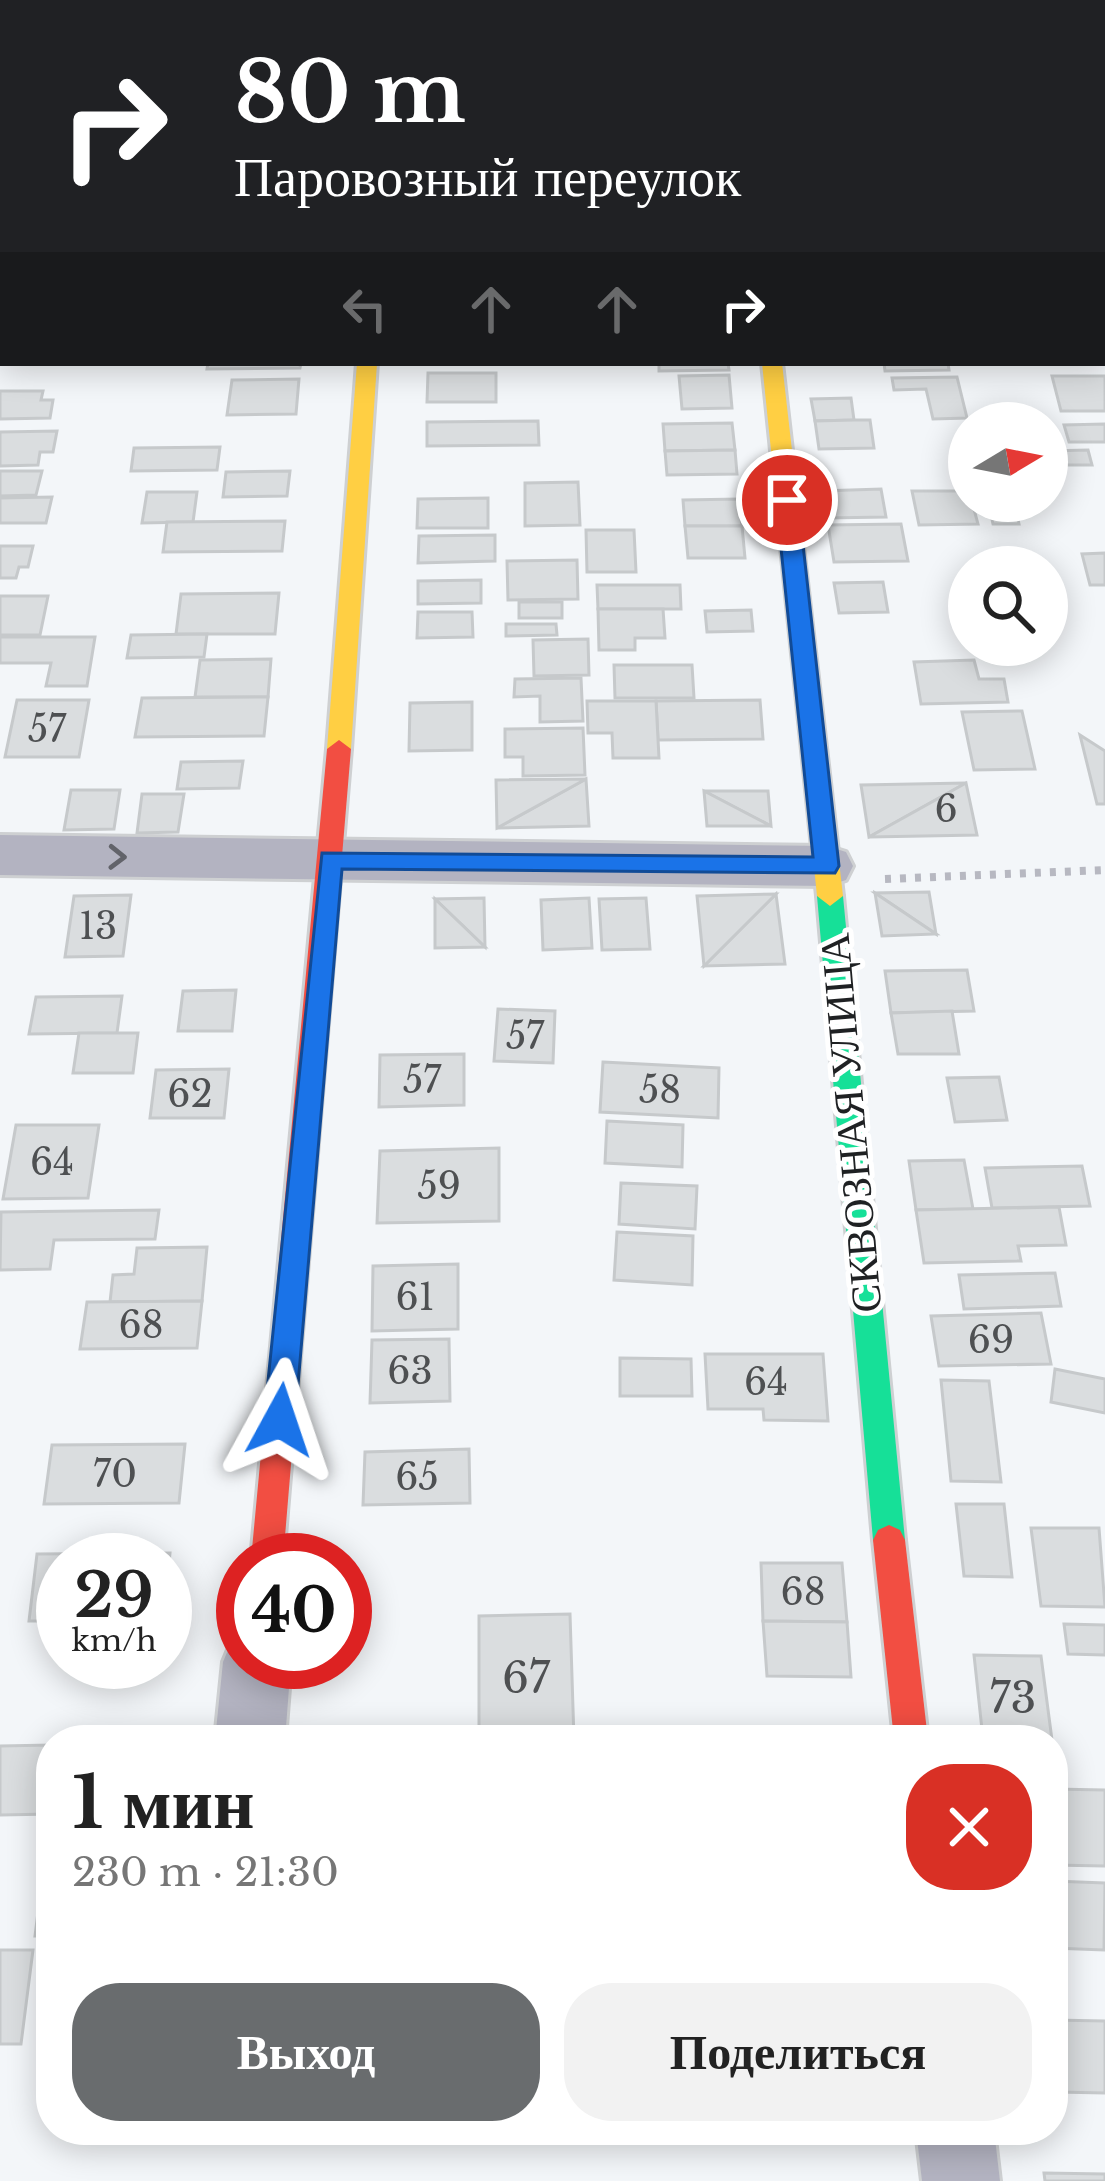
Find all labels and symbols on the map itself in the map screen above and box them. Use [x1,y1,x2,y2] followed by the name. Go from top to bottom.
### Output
[948,402,1068,522] north arrow
[736,449,838,551] pin
[28,707,67,752] house number: 57
[934,787,958,832] house number: 6
[109,844,127,870] one-way arrow
[79,904,117,949] house number: 13
[807,930,892,1315] street label: СКВОЗНАЯ УЛИЦА
[506,1014,545,1059] house number: 57
[403,1058,442,1103] house number: 57
[639,1068,681,1113] house number: 58
[167,1072,213,1117] house number: 62
[30,1140,74,1185] house number: 64
[417,1164,461,1209] house number: 59
[395,1275,435,1320] house number: 61
[119,1303,163,1348] house number: 68
[968,1318,1014,1363] house number: 69
[387,1349,433,1394] house number: 63
[217,1357,343,1483] position arrow
[744,1360,788,1405] house number: 64
[93,1452,137,1497] house number: 70
[395,1455,439,1500] house number: 65
[216,1533,372,1689] speed limit sign: 40
[781,1570,825,1615] house number: 68
[502,1652,551,1704] house number: 67
[990,1672,1036,1724] house number: 73

